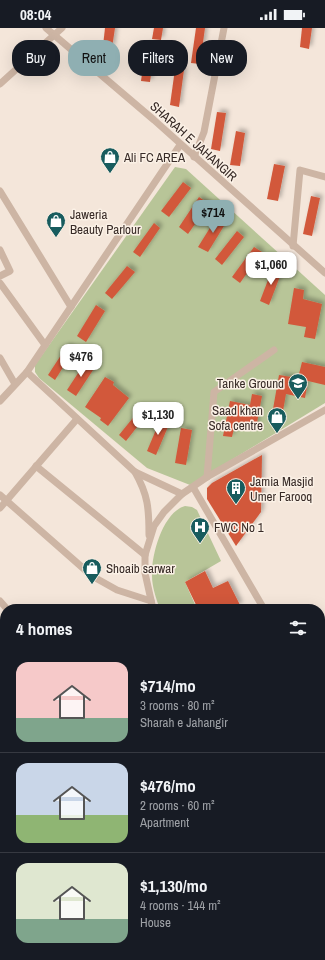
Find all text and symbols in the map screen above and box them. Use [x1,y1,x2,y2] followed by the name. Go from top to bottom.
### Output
[20,4,51,25] text: 08:04
[12,40,60,76] chip: Buy
[68,40,120,76] chip: Rent
[128,40,188,76] chip: Filters
[196,40,247,76] chip: New
[147,98,241,185] street label: SHARAH E JAHANGIR
[99,146,121,174] shop icon: Ali FC AREA
[123,149,186,166] place label: Ali FC AREA
[189,200,237,234] pin: $714
[201,204,225,221] text: $714
[70,206,141,238] place label: Jaweria Beauty Parlour
[45,210,67,238] shop icon: Jaweria Beauty Parlour
[238,252,304,286] pin: $1,060
[255,256,287,273] text: $1,060
[57,344,105,378] pin: $476
[69,348,93,365] text: $476
[287,372,309,400] school or university icon: Tanke Ground
[217,375,284,392] place label: Tanke Ground
[125,402,191,436] pin: $1,130
[208,402,263,434] place label: Saad khan Sofa centre
[142,406,174,423] text: $1,130
[266,406,288,434] shop icon: Saad khan Sofa centre
[250,473,313,505] place label: Jamia Masjid Umer Farooq
[225,477,247,505] building icon: Jamia Masjid Umer Farooq
[189,516,211,544] hospital icon: FWC No 1
[214,519,264,536] place label: FWC No 1
[81,557,103,585] shop icon: Shoaib sarwar
[106,560,175,577] place label: Shoaib sarwar
[16,617,73,640] text: 4 homes
[287,617,309,639] icon: filters
[140,674,196,697] text: $714/mo
[48,678,96,726] icon: home
[140,697,215,714] text: 3 rooms · 80 m²
[140,714,228,731] text: Sharah e Jahangir
[140,774,196,797] text: $476/mo
[48,779,96,827] icon: home
[140,797,215,814] text: 2 rooms · 60 m²
[140,814,189,831] text: Apartment
[140,874,207,897] text: $1,130/mo
[48,879,96,927] icon: home
[140,897,221,914] text: 4 rooms · 144 m²
[140,914,171,931] text: House

